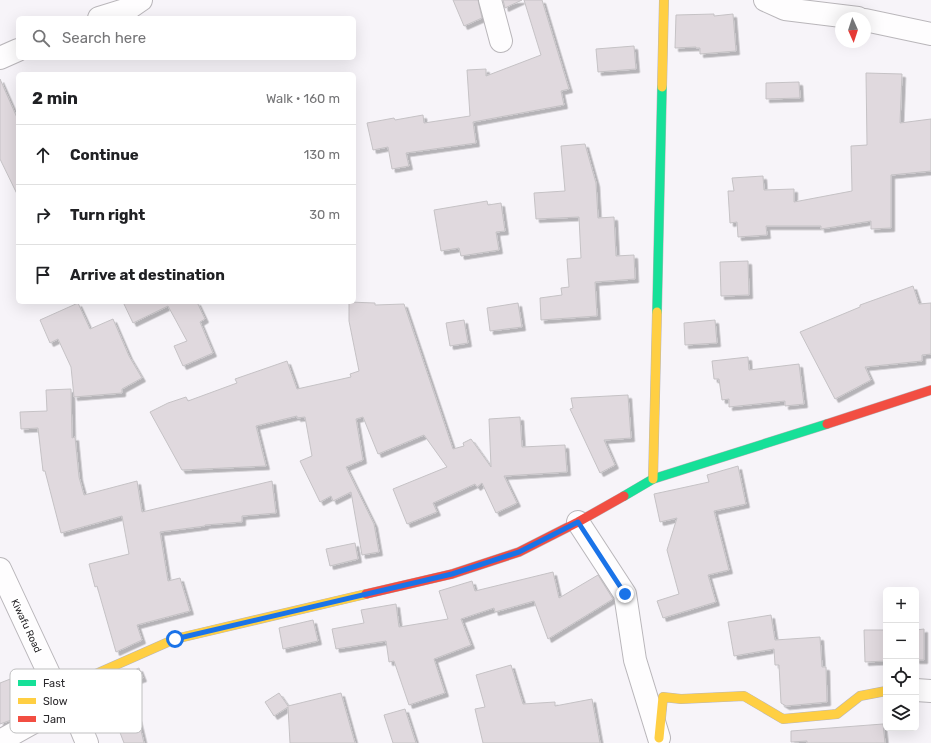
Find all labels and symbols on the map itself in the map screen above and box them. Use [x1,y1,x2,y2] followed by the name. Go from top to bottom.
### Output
[835,12,871,48] north arrow
[616,585,634,603] route end
[8,597,44,655] street label: Kiwafu Road
[166,630,184,648] route start
[10,669,142,733] legend
[43,677,66,690] text: Fast
[43,695,68,708] text: Slow
[43,713,66,726] text: Jam

